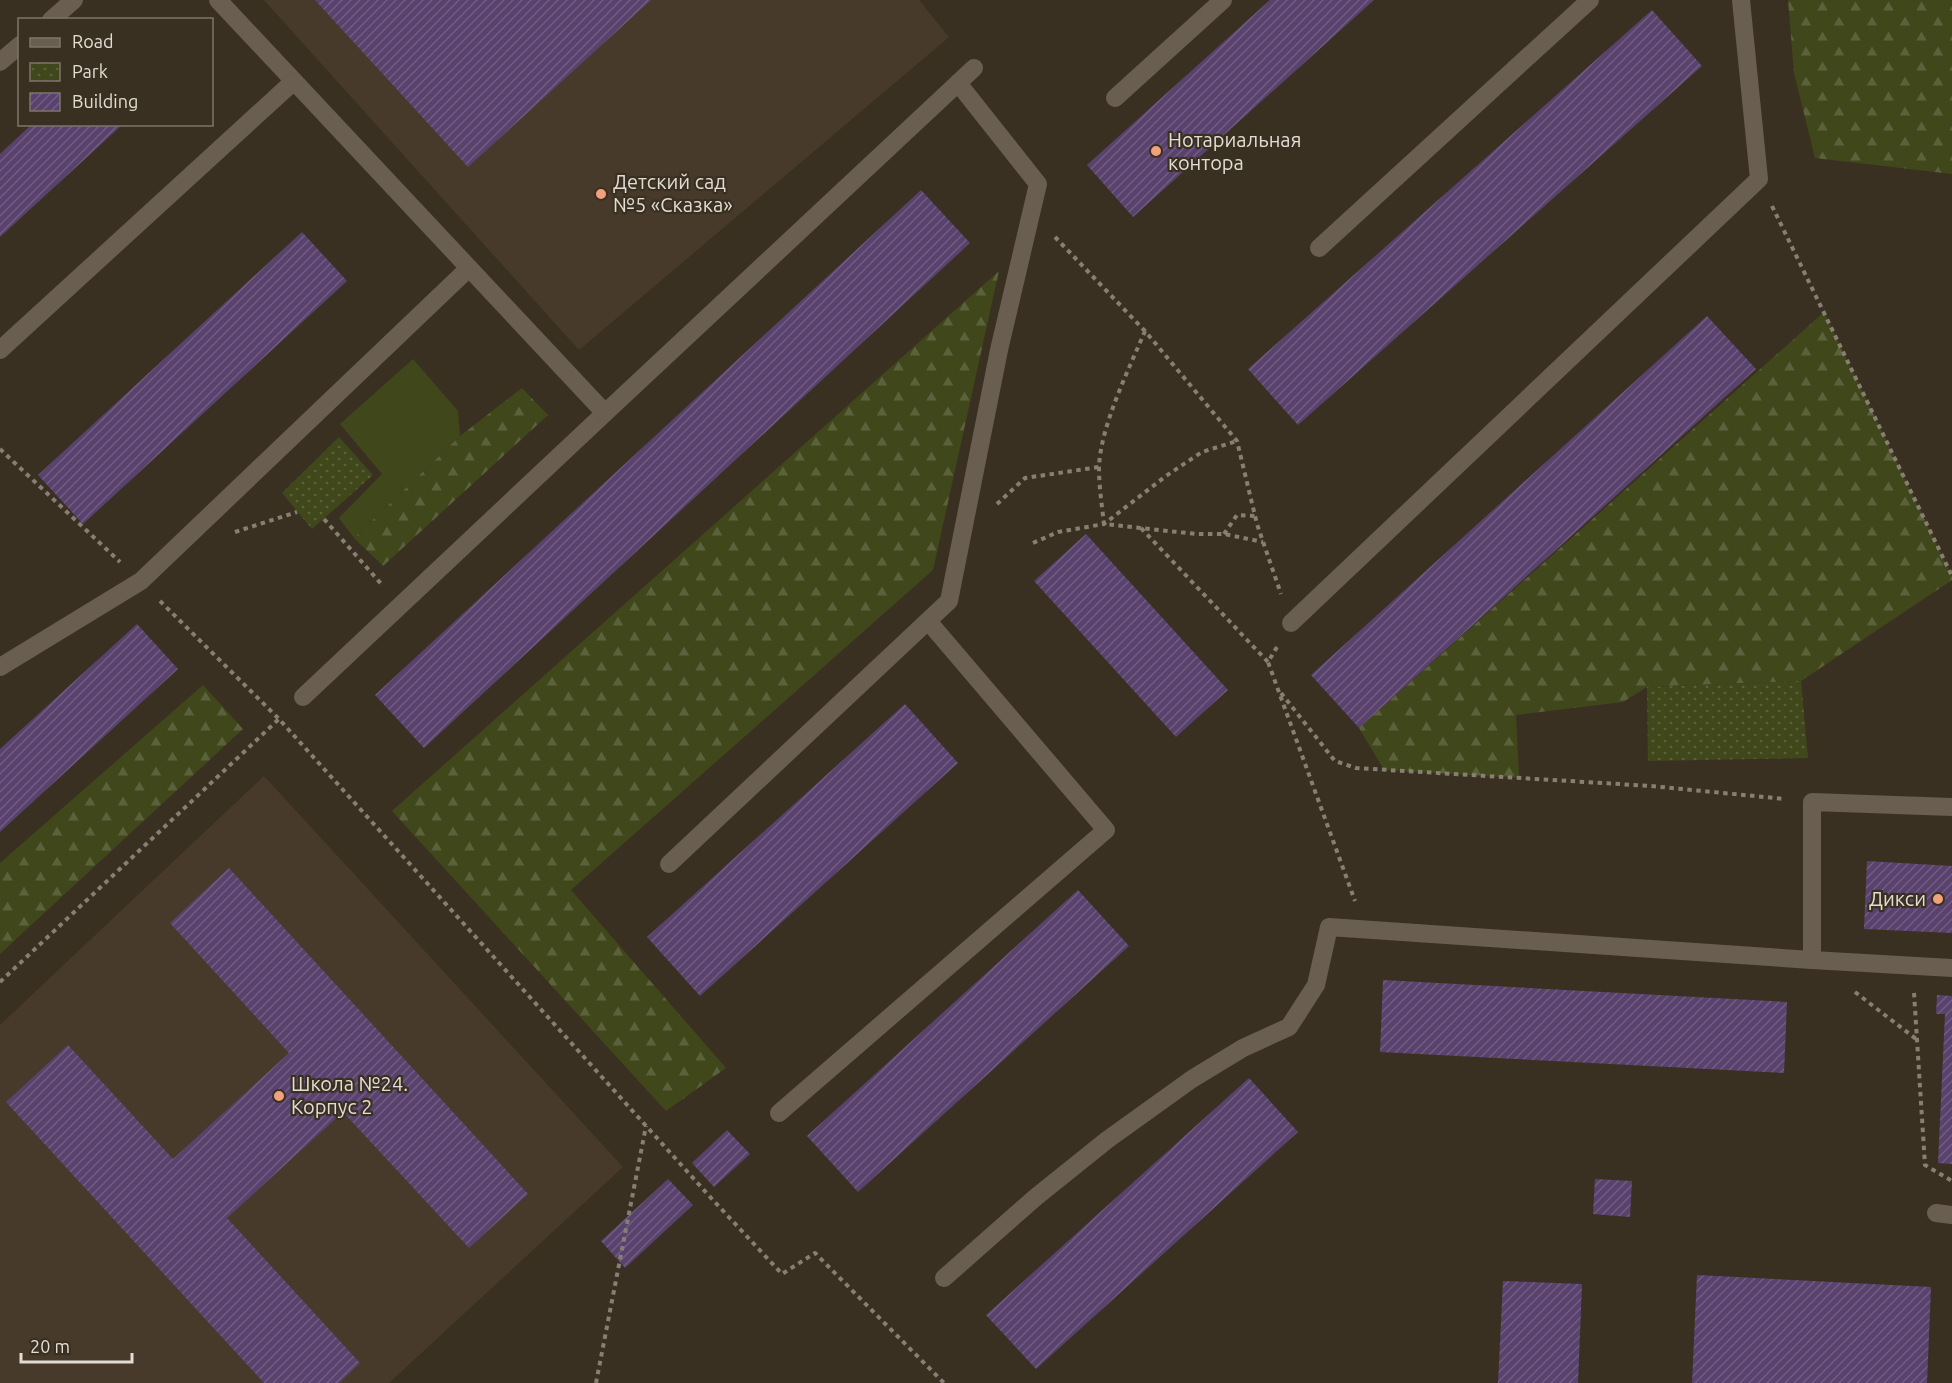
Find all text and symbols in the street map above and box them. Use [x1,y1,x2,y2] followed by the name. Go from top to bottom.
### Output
[18,18,213,126] legend
[72,31,114,51] text: Road
[72,61,108,81] text: Park
[72,91,138,111] text: Building
[1168,128,1301,174] place label: Нотариальная контора
[1149,144,1163,158] marker: Нотариальная контора
[613,170,733,216] place label: Детский сад №5 «Сказка»
[594,187,608,201] marker: Детский сад №5 «Сказка»
[1869,887,1926,910] place label: Дикси
[1931,892,1945,906] marker: Дикси
[291,1072,408,1118] place label: Школа №24. Корпус 2
[272,1089,286,1103] marker: Школа №24. Корпус 2
[21,1326,132,1364] scale bar
[30,1336,70,1356] text: 20 m

